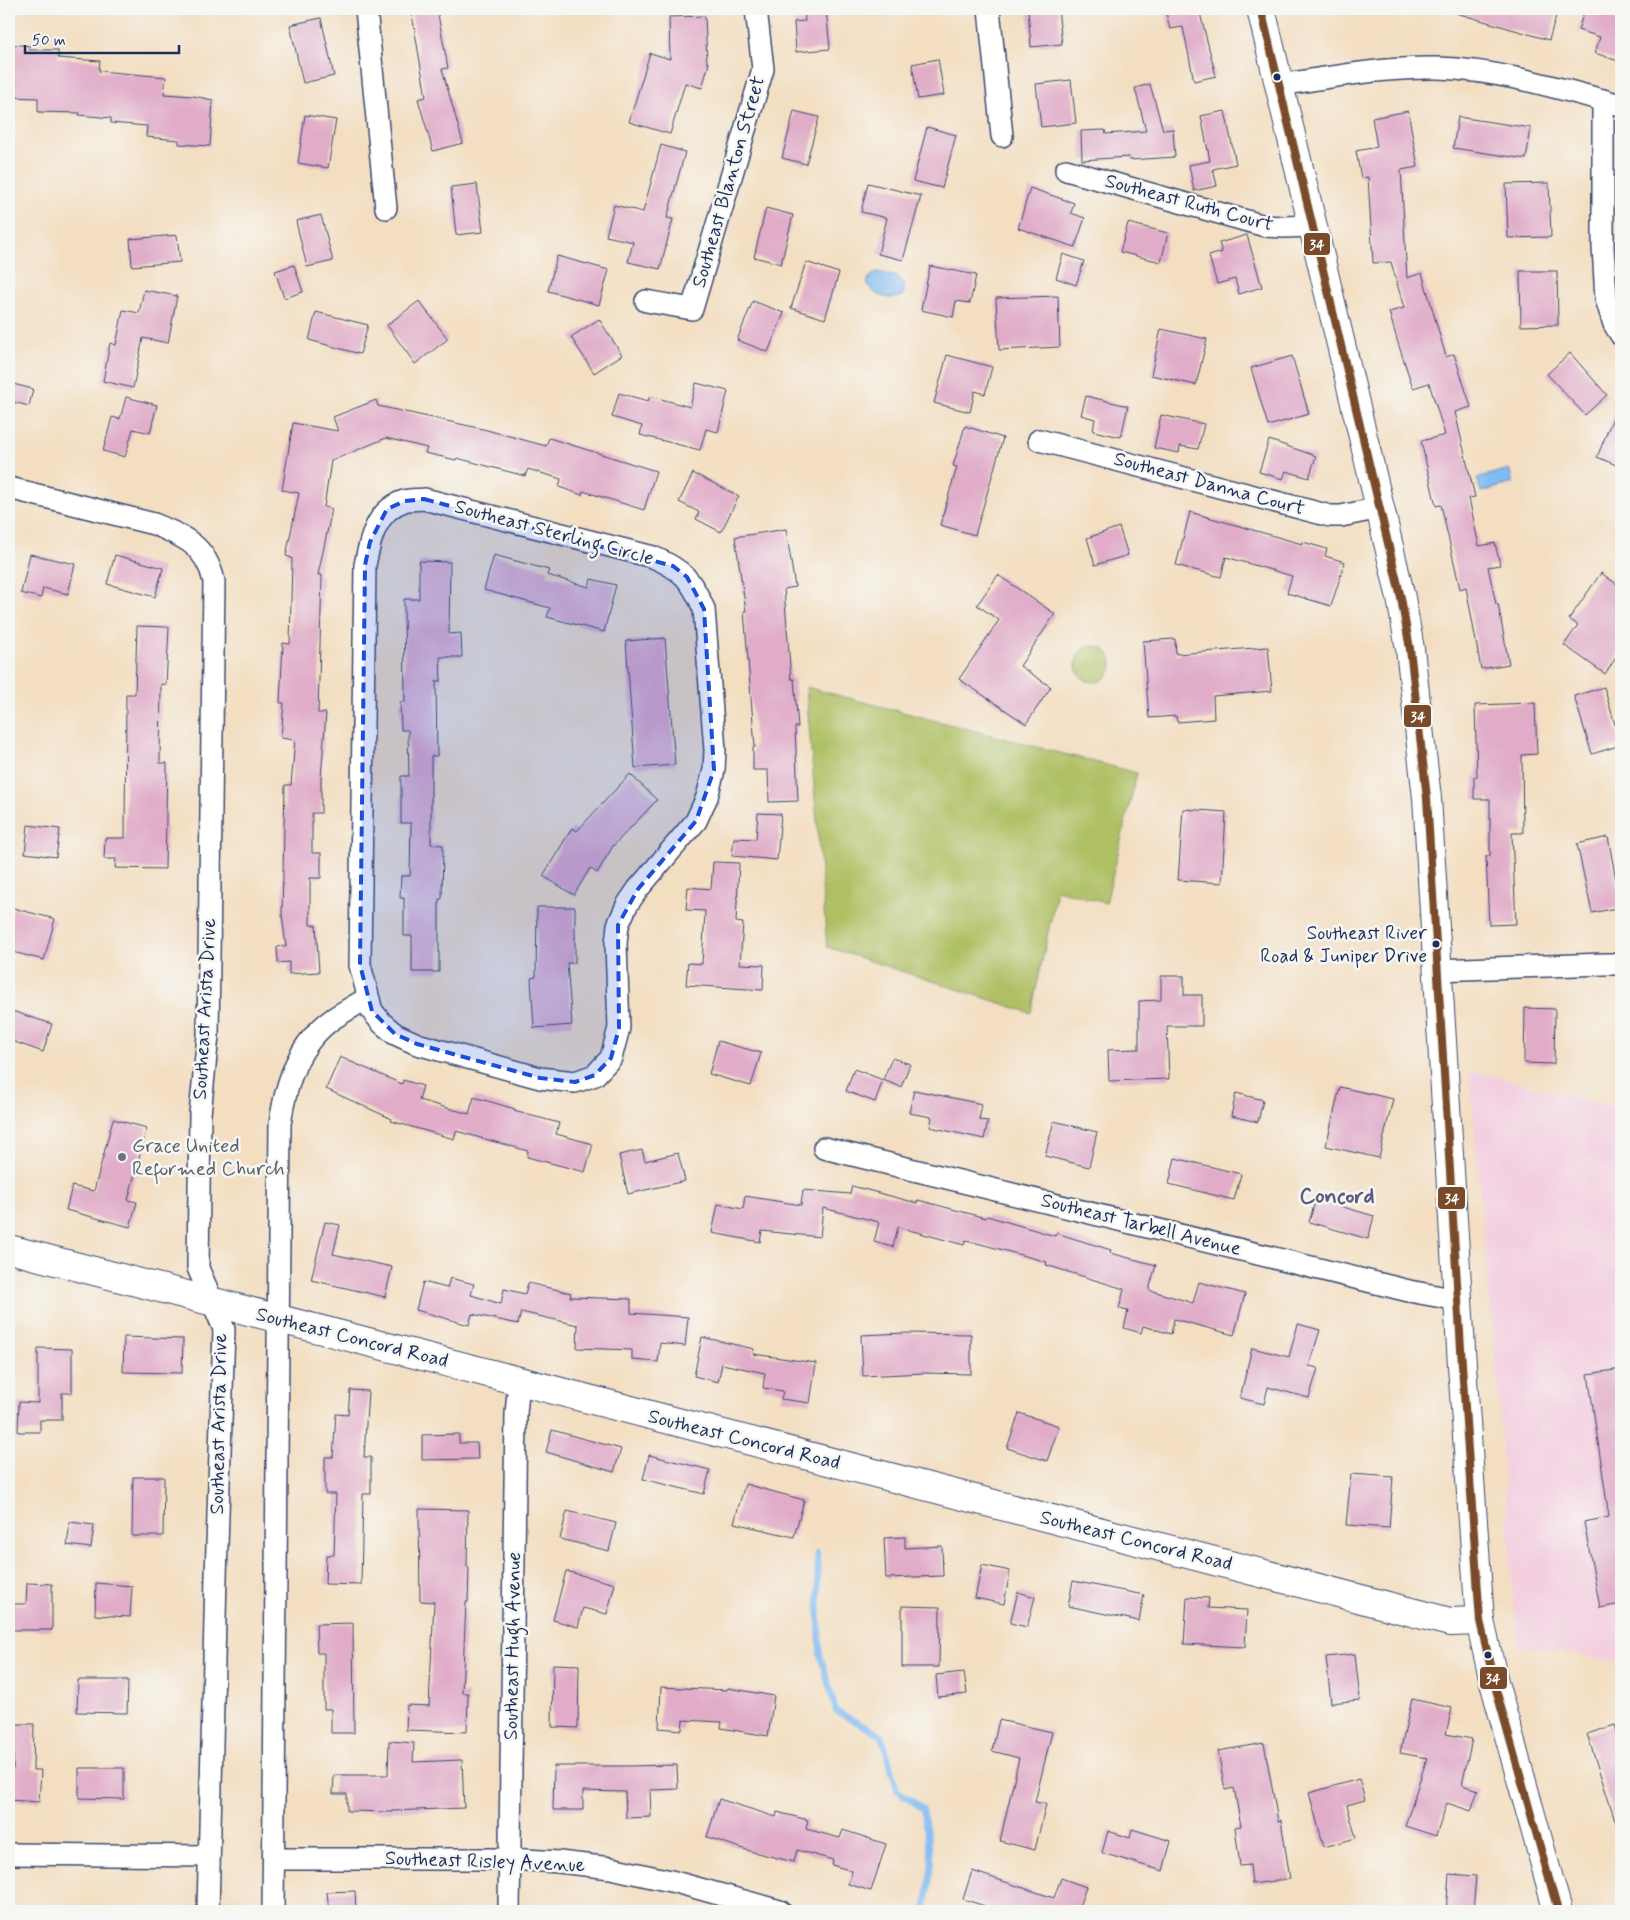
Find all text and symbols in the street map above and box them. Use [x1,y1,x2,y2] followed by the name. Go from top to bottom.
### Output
[25,22,179,54] scale bar
[32,31,66,51] text: 50 m
[1272,72,1282,82] unlabelled marker
[686,73,772,291] street label: Southeast Blanton Street
[1102,168,1276,238] street label: Southeast Ruth Court
[1303,232,1331,256] line badge: 34
[1310,236,1325,254] text: 34
[1111,446,1307,522] street label: Southeast Danna Court
[451,493,657,575] street label: Southeast Sterling Circle
[1403,704,1432,728] line badge: 34
[1411,708,1426,726] text: 34
[187,918,223,1100] street label: Southeast Arista Drive
[1260,921,1427,969] place label: Southeast River Road & Juniper Drive
[1431,939,1441,949] marker: Southeast River Road & Juniper Drive
[132,1133,285,1185] place label: Grace United Reformed Church
[116,1151,128,1163] marker: Grace United Reformed Church
[1300,1183,1374,1211] district label: Concord
[1437,1186,1466,1210] line badge: 34
[1038,1187,1244,1263] street label: Southeast Tarbell Avenue
[1445,1190,1460,1208] text: 34
[253,1301,451,1375] street label: Southeast Concord Road
[204,1333,234,1515] street label: Southeast Arista Drive
[645,1403,843,1477] street label: Southeast Concord Road
[1037,1504,1235,1578] street label: Southeast Concord Road
[498,1552,530,1740] street label: Southeast Hugh Avenue
[1483,1650,1493,1660] unlabelled marker
[1479,1666,1508,1690] line badge: 34
[1486,1670,1501,1688] text: 34
[384,1845,586,1879] street label: Southeast Risley Avenue

